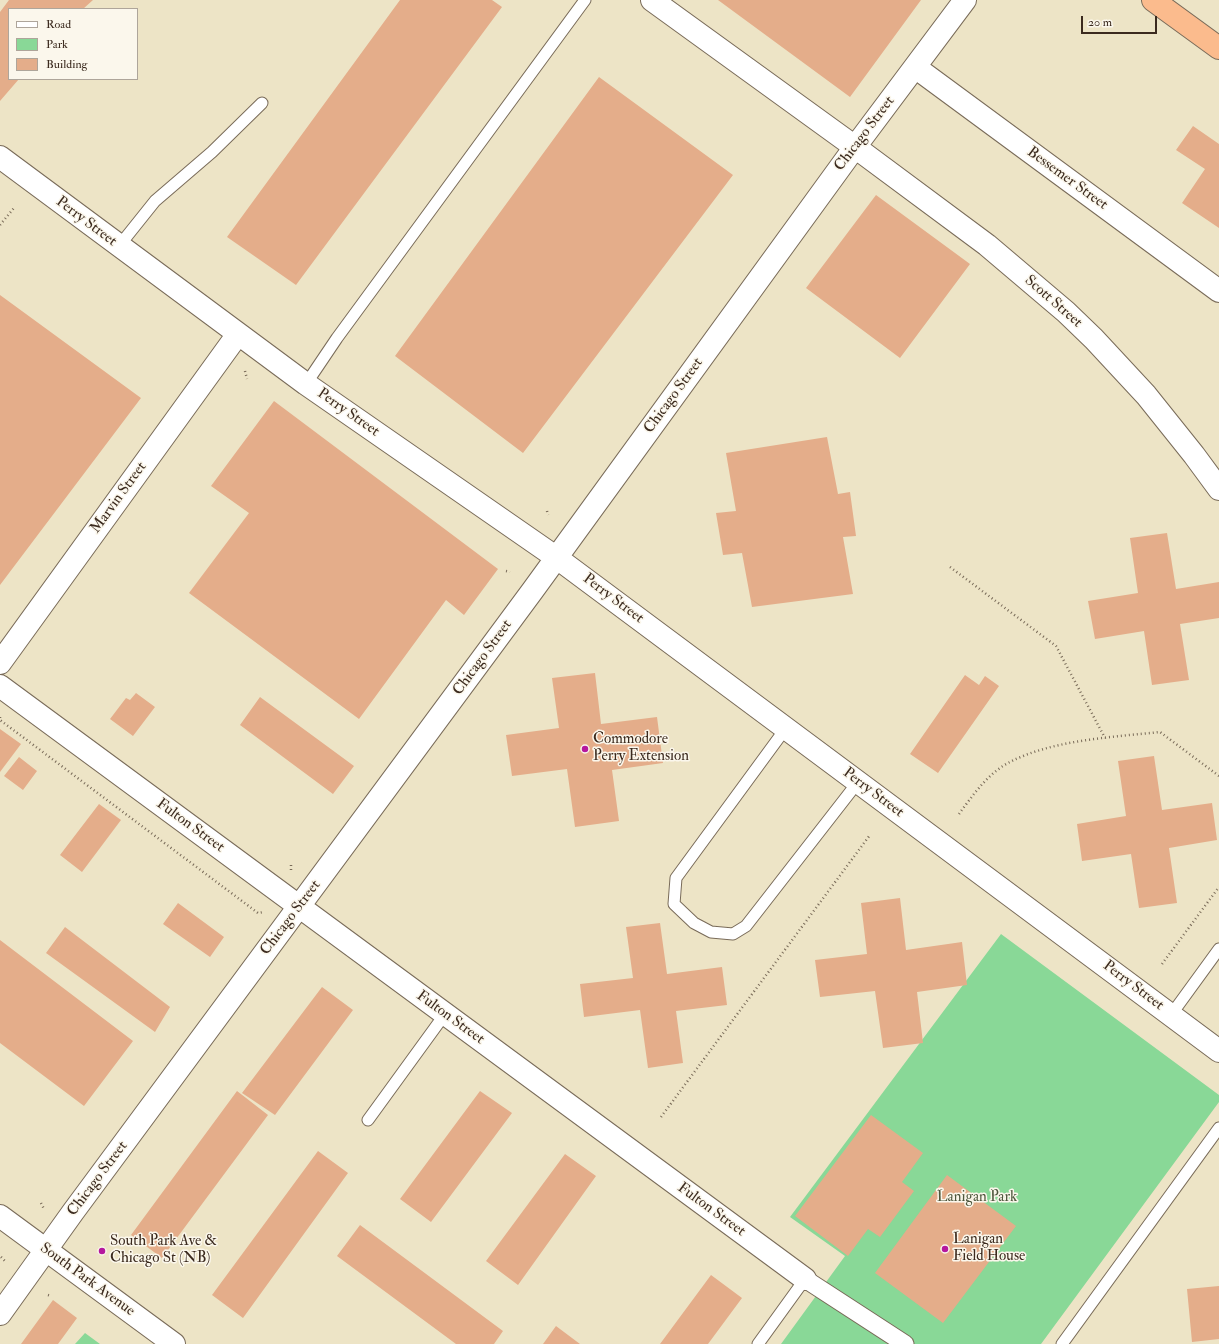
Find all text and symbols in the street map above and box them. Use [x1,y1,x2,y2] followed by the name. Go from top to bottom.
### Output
[8,8,138,80] legend
[1083,8,1159,34] scale bar
[1088,15,1112,30] text: 20 m
[46,17,71,32] text: Road
[46,37,68,52] text: Park
[46,57,87,72] text: Building
[831,93,899,175] street label: Chicago Street
[1023,144,1111,214] street label: Bessemer Street
[52,193,120,251] street label: Perry Street
[1020,272,1086,332] street label: Scott Street
[641,355,707,437] street label: Chicago Street
[313,385,383,441] street label: Perry Street
[87,459,151,537] street label: Marvin Street
[579,570,647,628] street label: Perry Street
[450,617,516,699] street label: Chicago Street
[593,731,689,766] place label: Commodore Perry Extension
[580,744,590,754] marker: Commodore Perry Extension
[839,764,907,822] street label: Perry Street
[152,795,228,857] street label: Fulton Street
[257,877,325,959] street label: Chicago Street
[1099,957,1167,1015] street label: Perry Street
[412,987,488,1049] street label: Fulton Street
[64,1138,132,1220] street label: Chicago Street
[673,1179,749,1241] street label: Fulton Street
[937,1189,1017,1207] park label: Lanigan Park
[953,1231,1025,1266] place label: Lanigan Field House
[110,1233,217,1268] place label: South Park Ave & Chicago St (NB)
[36,1239,138,1321] street label: South Park Avenue
[940,1244,950,1254] marker: Lanigan Field House
[97,1246,107,1256] marker: South Park Ave & Chicago St (NB)

